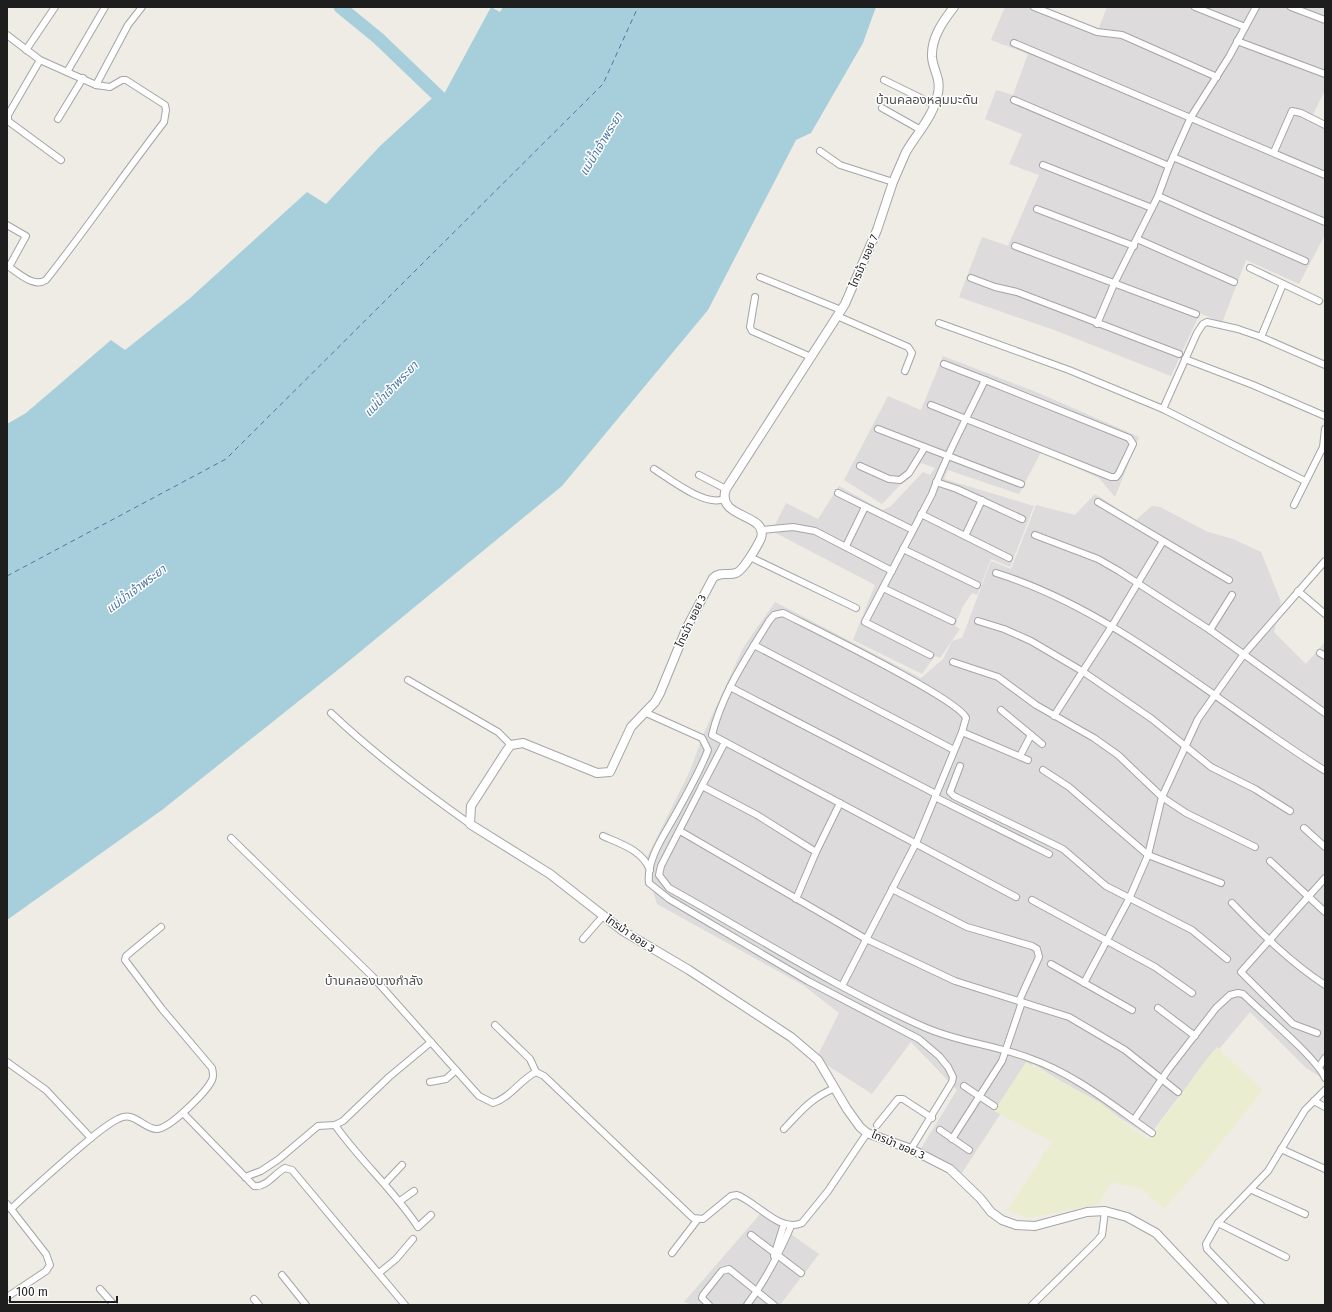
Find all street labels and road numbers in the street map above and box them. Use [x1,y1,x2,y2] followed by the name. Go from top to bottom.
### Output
[847,232,881,290] street label: ไทรม้า ซอย 7
[673,592,709,650] street label: ไทรม้า ซอย 3
[602,912,657,955] street label: ไทรม้า ซอย 3
[868,1128,927,1162] street label: ไทรม้า ซอย 3

